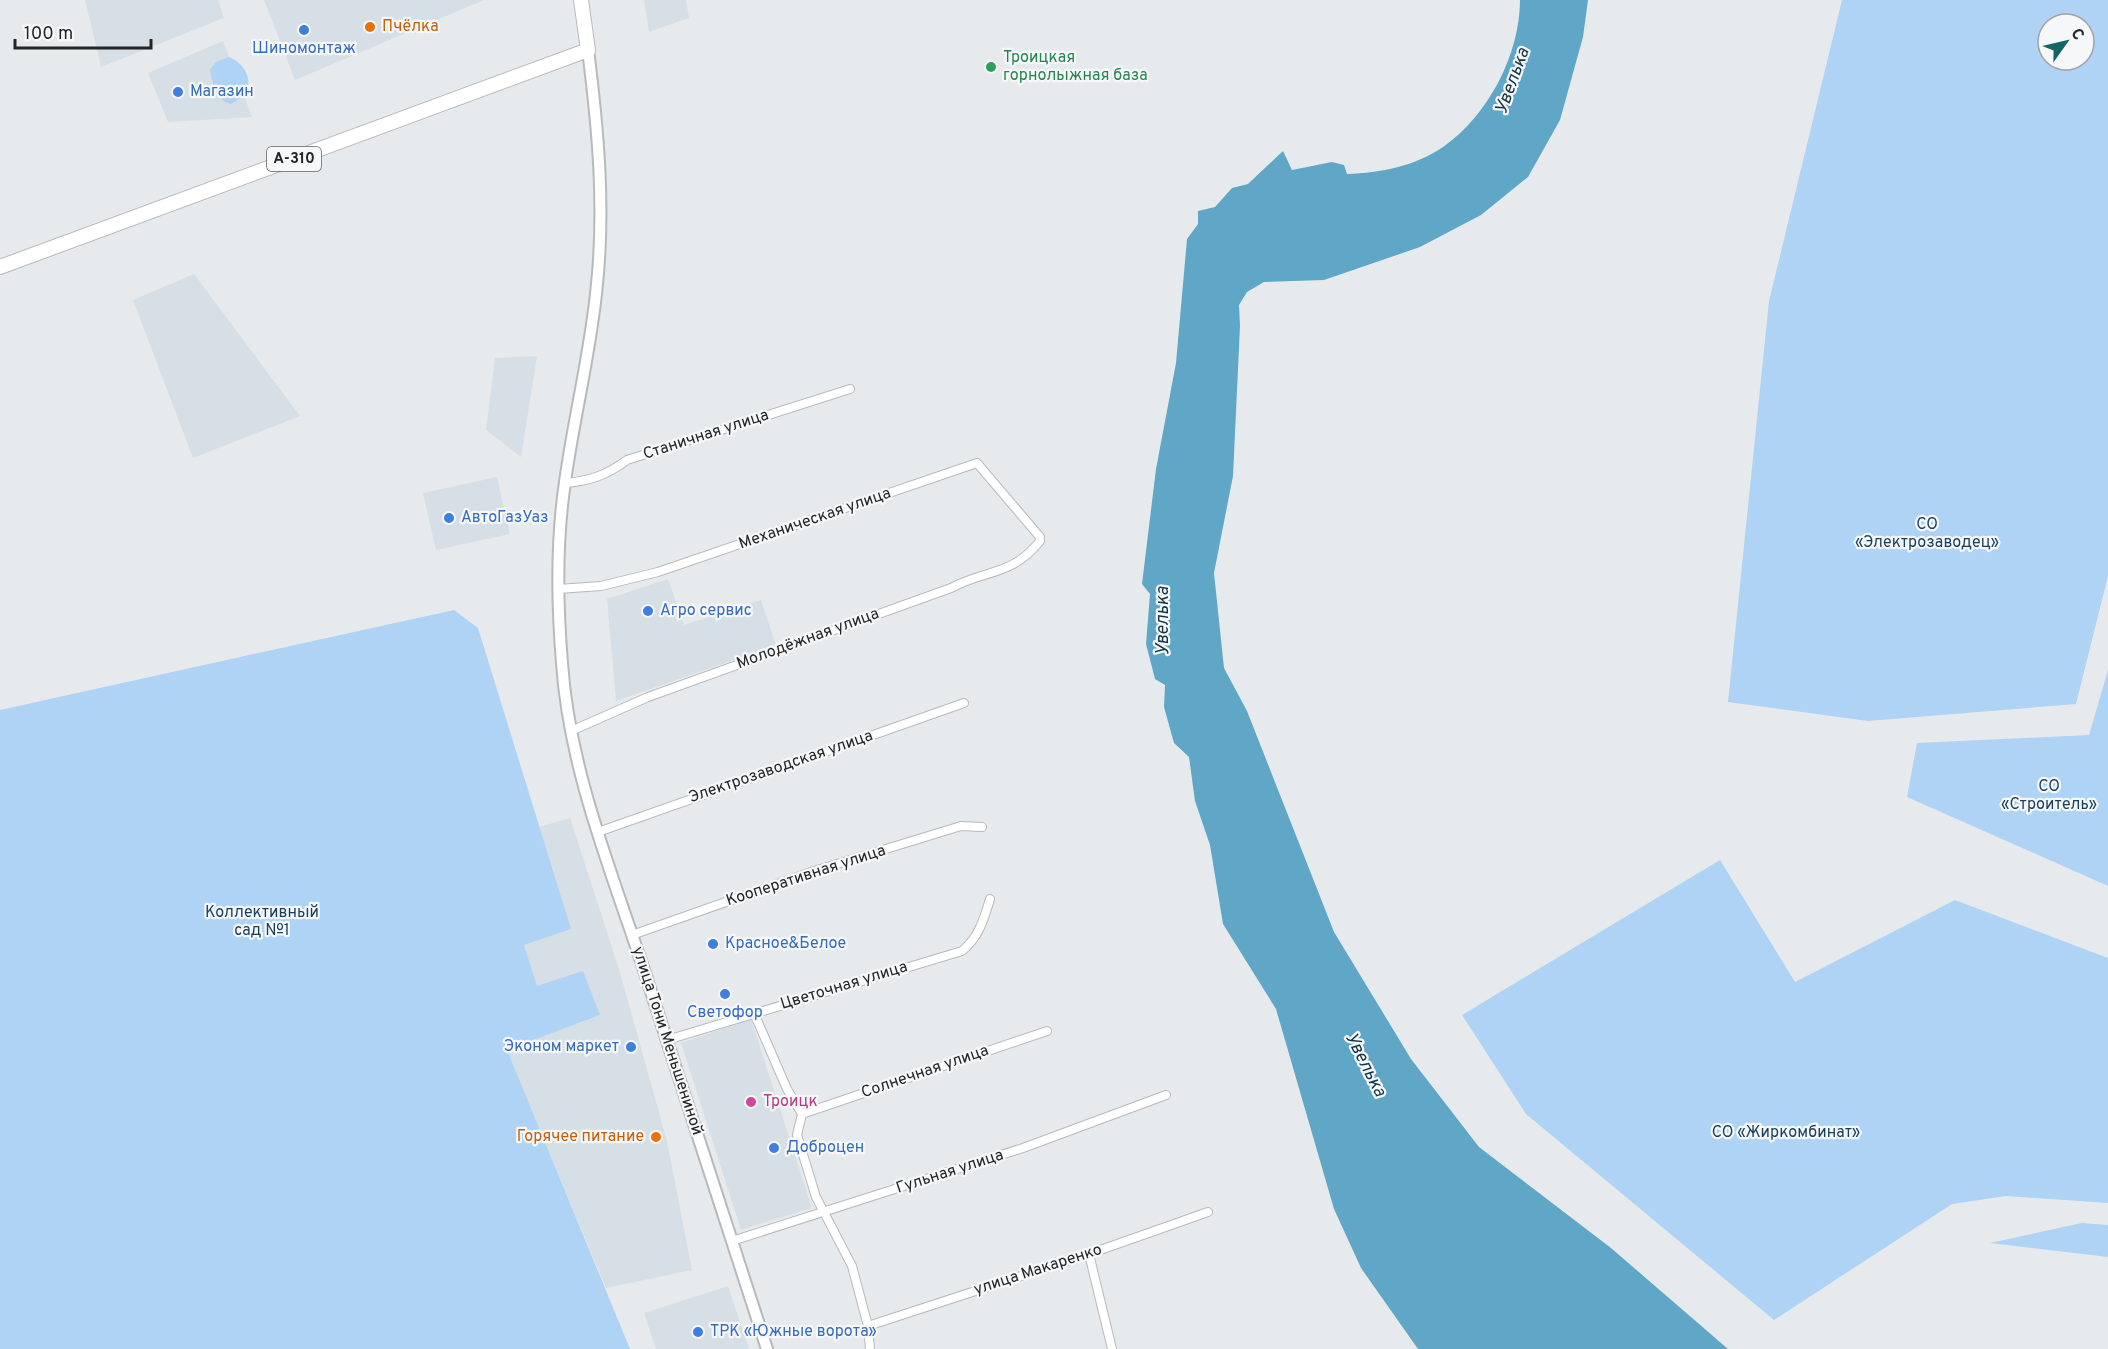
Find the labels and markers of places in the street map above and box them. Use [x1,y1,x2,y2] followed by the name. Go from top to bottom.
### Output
[382,17,439,37] place label: Пчёлка
[363,20,377,34] marker: Пчёлка
[297,23,311,37] marker: Шиномонтаж
[252,39,356,59] place label: Шиномонтаж
[1003,48,1148,86] place label: Троицкая горнолыжная база
[984,60,998,74] marker: Троицкая горнолыжная база
[190,82,254,102] place label: Магазин
[171,85,185,99] marker: Магазин
[461,508,549,528] place label: АвтоГазУаз
[442,511,456,525] marker: АвтоГазУаз
[660,601,752,621] place label: Агро сервис
[641,604,655,618] marker: Агро сервис
[725,934,846,954] place label: Красное&Белое
[706,937,720,951] marker: Красное&Белое
[718,987,732,1001] marker: Светофор
[687,1003,763,1023] place label: Светофор
[504,1037,619,1057] place label: Эконом маркет
[624,1040,638,1054] marker: Эконом маркет
[763,1092,818,1112] place label: Троицк
[744,1095,758,1109] marker: Троицк
[517,1127,644,1147] place label: Горячее питание
[649,1130,663,1144] marker: Горячее питание
[786,1138,864,1158] place label: Доброцен
[767,1141,781,1155] marker: Доброцен
[710,1322,877,1342] place label: ТРК «Южные ворота»
[691,1325,705,1339] marker: ТРК «Южные ворота»

